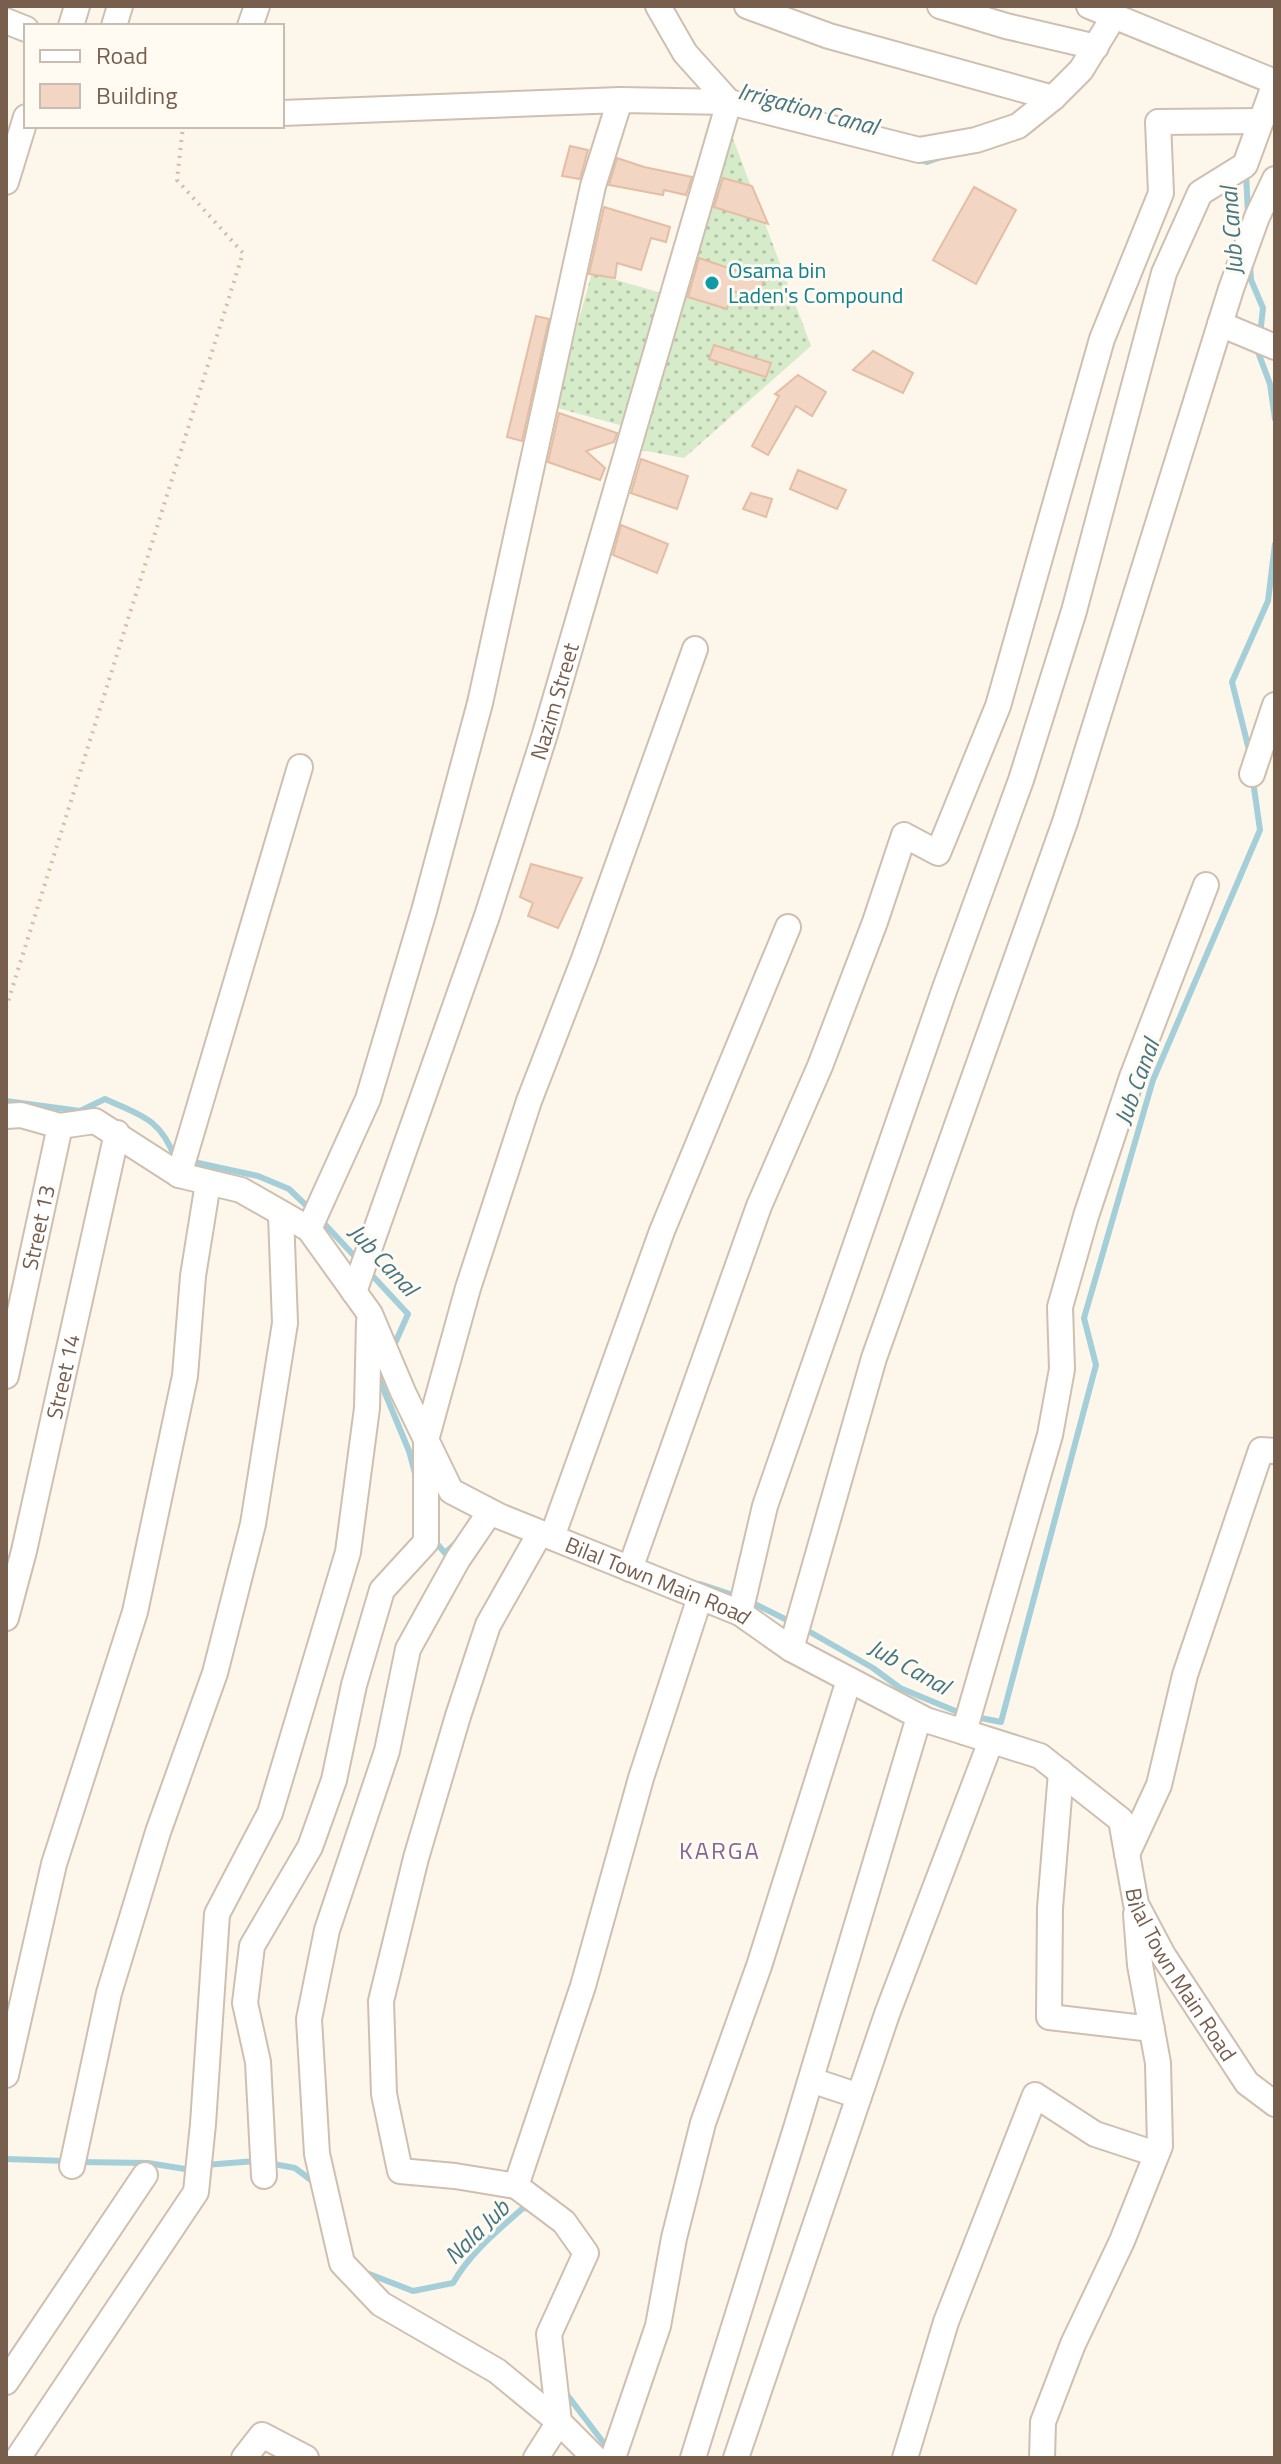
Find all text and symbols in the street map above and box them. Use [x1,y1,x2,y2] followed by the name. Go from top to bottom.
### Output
[24,24,284,128] legend
[96,37,148,73] text: Road
[734,72,885,145] water label: Irrigation Canal
[96,77,178,113] text: Building
[1210,183,1252,276] water label: Jub Canal
[728,253,904,312] place label: Osama bin Laden's Compound
[703,274,721,292] marker: Osama bin Laden's Compound
[521,638,588,764] street label: Nazim Street
[1104,1031,1169,1129] water label: Jub Canal
[12,1182,64,1273] street label: Street 13
[340,1215,429,1306] water label: Jub Canal
[37,1331,89,1422] street label: Street 14
[560,1527,758,1633] street label: Bilal Town Main Road
[862,1629,959,1705] water label: Jub Canal
[679,1832,761,1868] district label: KARGA
[1116,1885,1245,2068] street label: Bilal Town Main Road
[435,2190,518,2272] water label: Nala Jub

